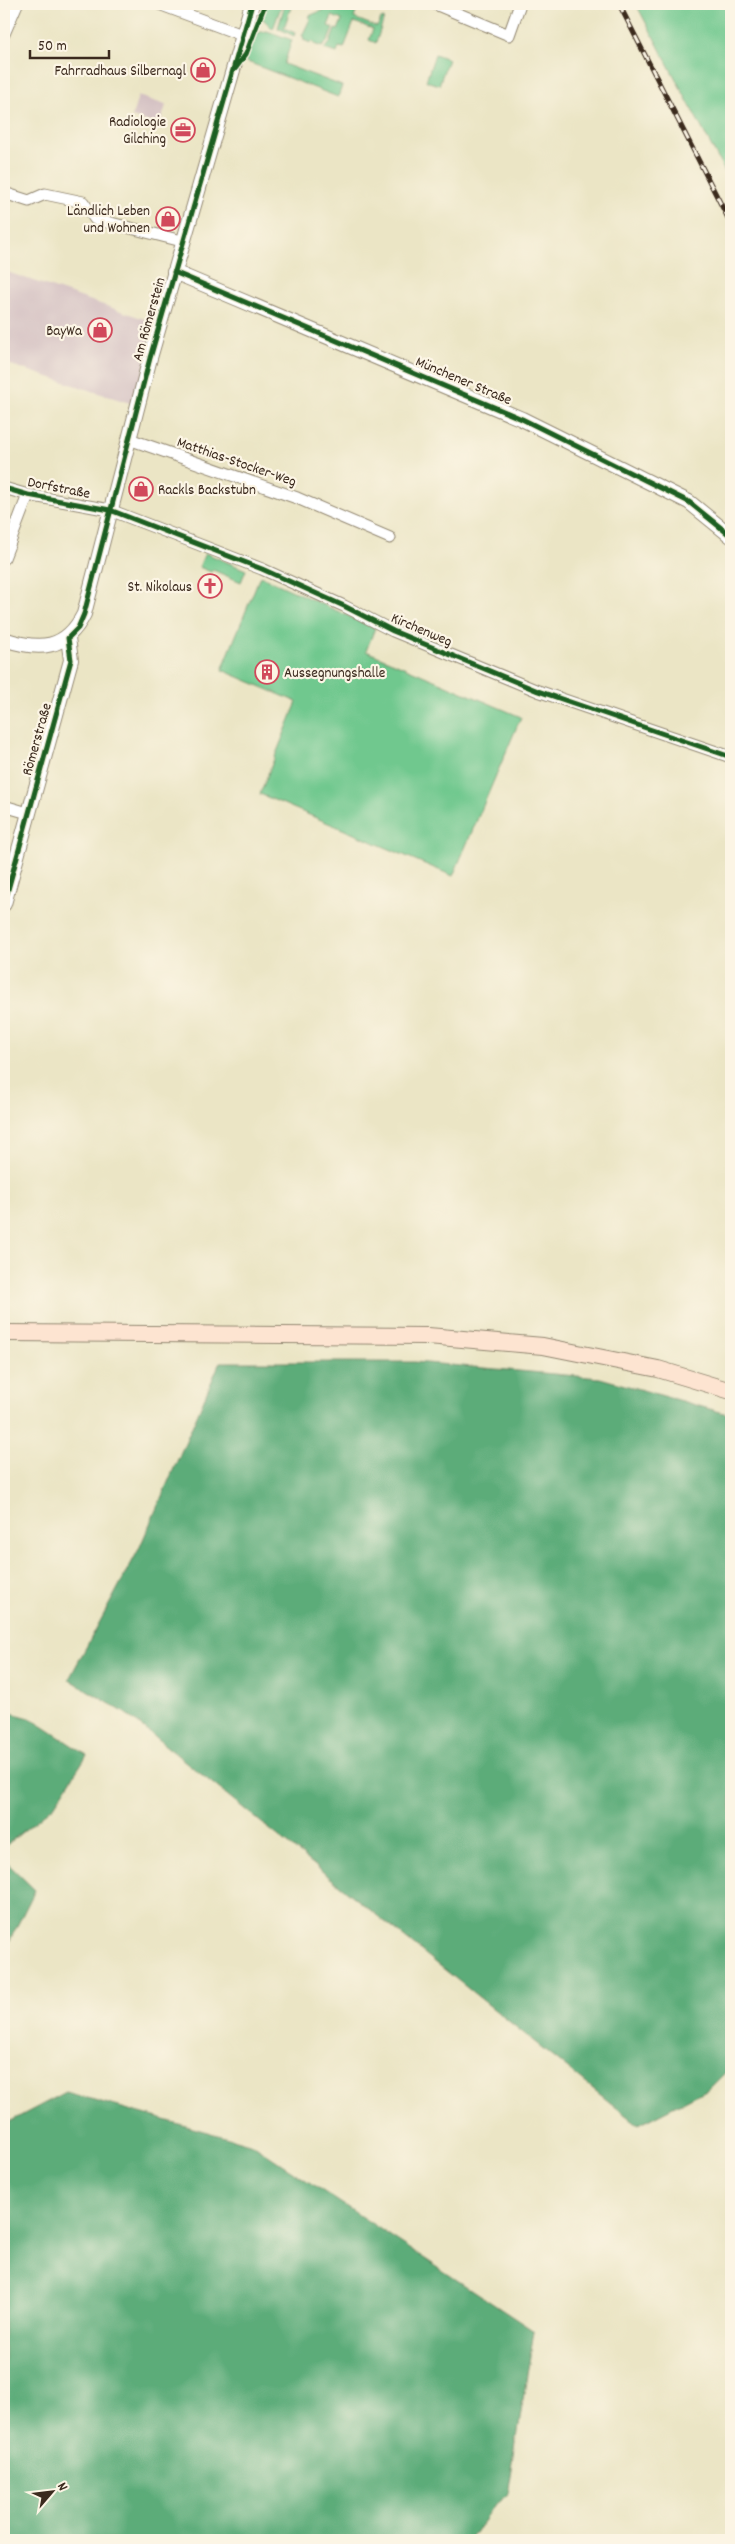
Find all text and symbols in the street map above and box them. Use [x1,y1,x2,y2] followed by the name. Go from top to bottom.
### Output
[30,28,109,60] scale bar
[38,36,67,58] text: 50 m
[190,57,216,83] shop icon: Fahrradhaus Silbernagl
[54,61,186,83] place label: Fahrradhaus Silbernagl
[109,112,166,151] place label: Radiologie Gilching
[170,117,196,143] office icon: Radiologie Gilching
[67,201,150,240] place label: Ländlich Leben und Wohnen
[155,206,181,232] shop icon: Ländlich Leben und Wohnen
[127,275,172,364] street label: Am Römerstein
[87,317,113,343] shop icon: BayWa
[46,321,83,343] place label: BayWa
[412,352,515,412] street label: Münchener Straße
[174,432,299,494] street label: Matthias-Stocker-Weg
[25,472,92,506] street label: Dorfstraße
[128,476,154,502] shop icon: Rackls Backstubn
[158,480,256,502] place label: Rackls Backstubn
[197,573,223,599] church icon: St. Nikolaus
[128,577,192,599] place label: St. Nikolaus
[387,608,455,654] street label: Kirchenweg
[254,659,280,685] building icon: Aussegnungshalle
[284,663,386,685] place label: Aussegnungshalle
[17,700,59,778] street label: Römerstraße
[28,2466,78,2516] north arrow
[51,2479,72,2495] text: N

